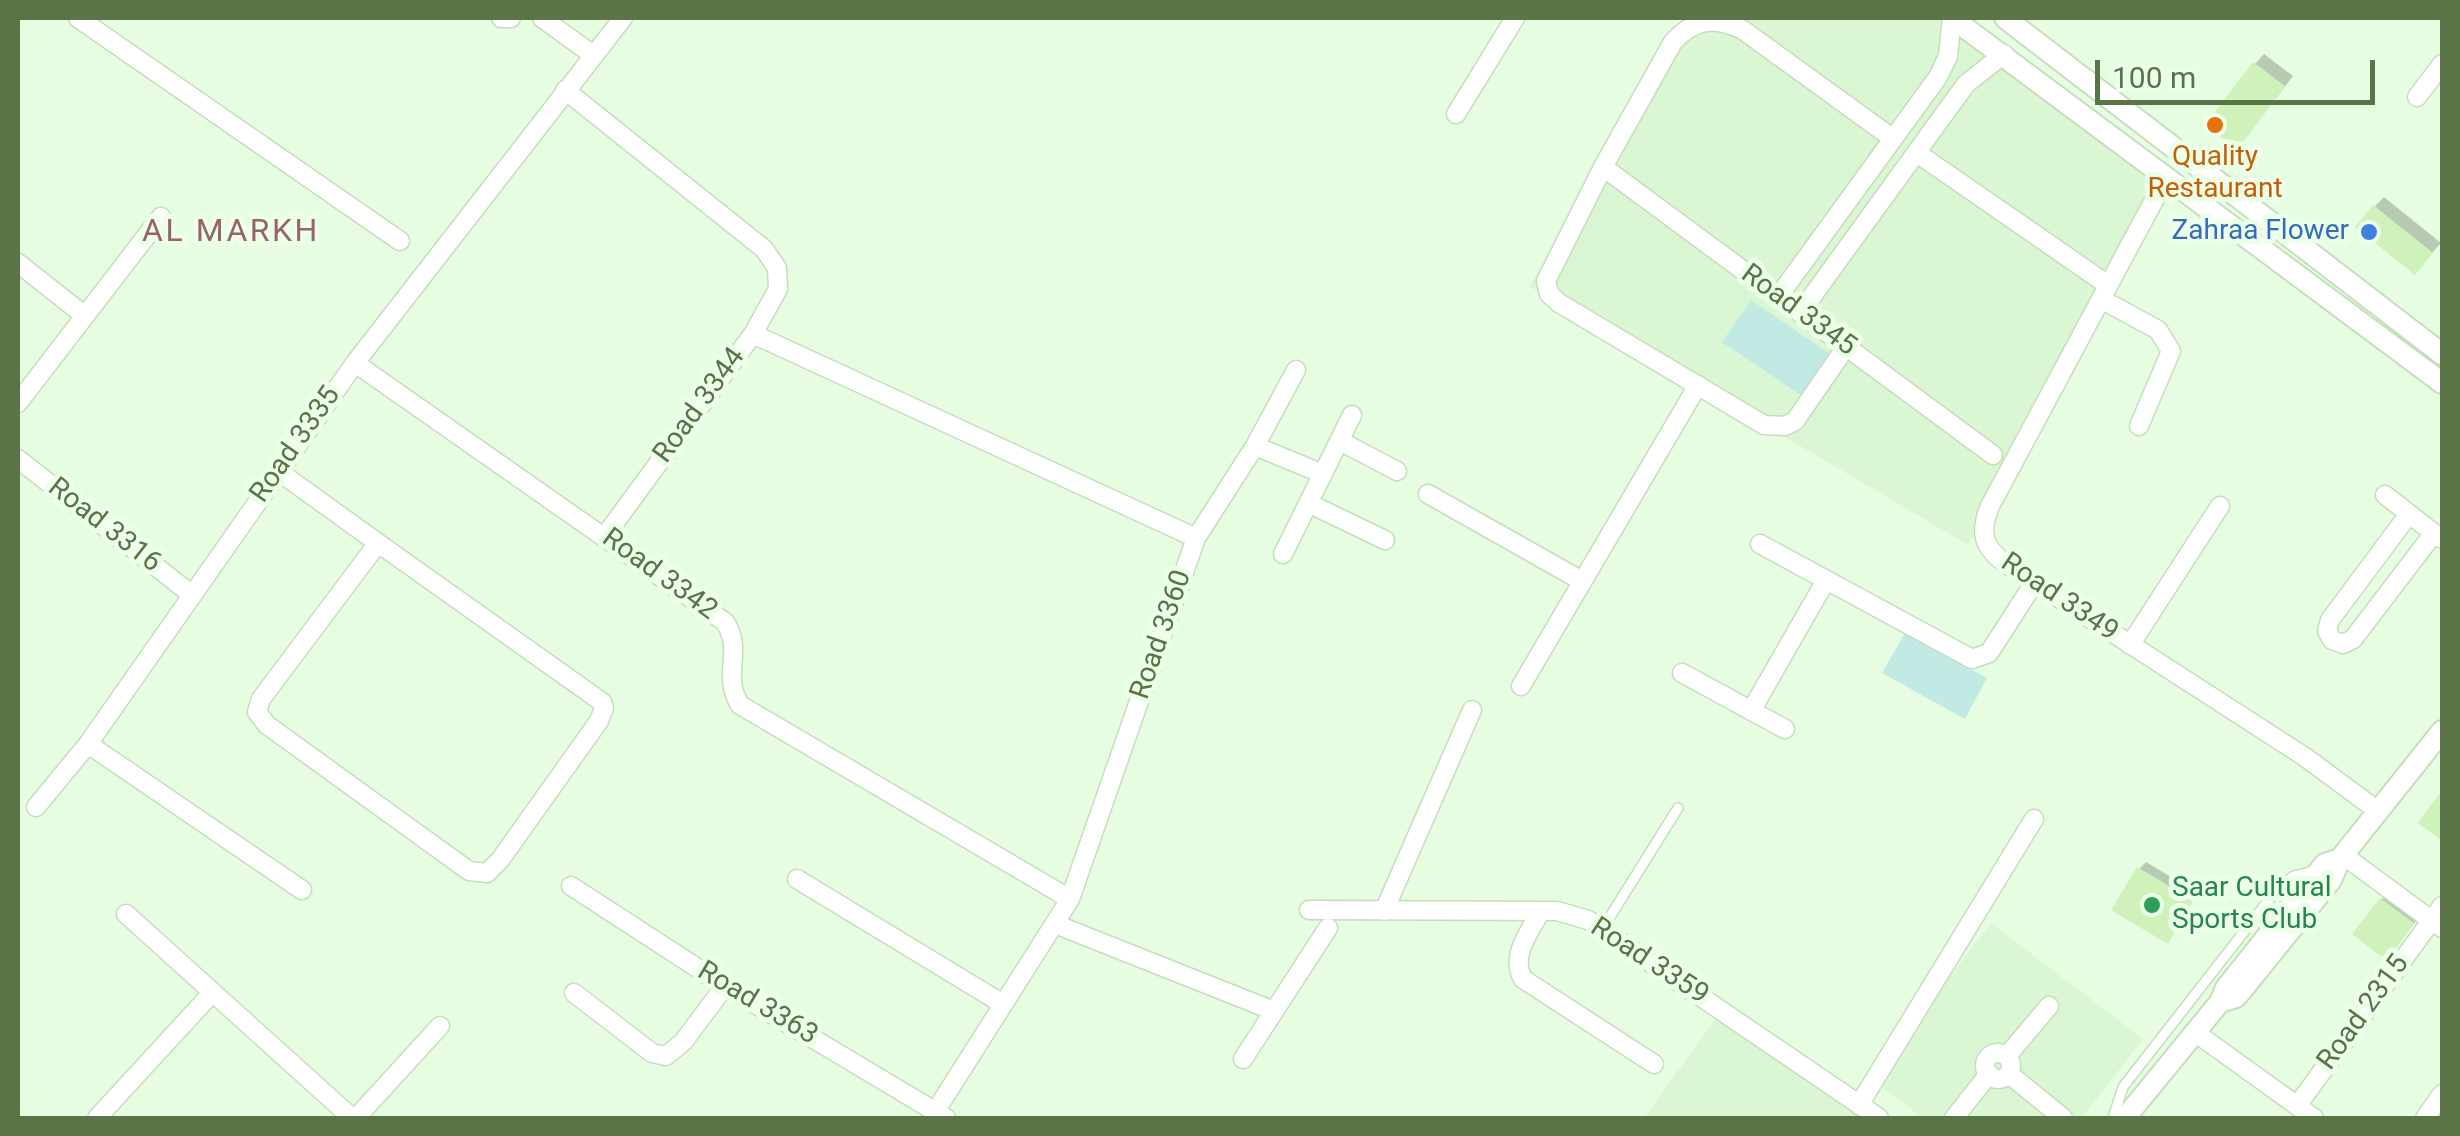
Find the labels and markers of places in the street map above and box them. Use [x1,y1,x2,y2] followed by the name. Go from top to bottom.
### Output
[2204,114,2226,136] marker: Quality Restaurant
[2147,141,2283,207] place label: Quality Restaurant
[2172,215,2349,249] place label: Zahraa Flower
[2358,221,2380,243] marker: Zahraa Flower
[2172,872,2332,938] place label: Saar Cultural Sports Club
[2141,894,2163,916] marker: Saar Cultural Sports Club

